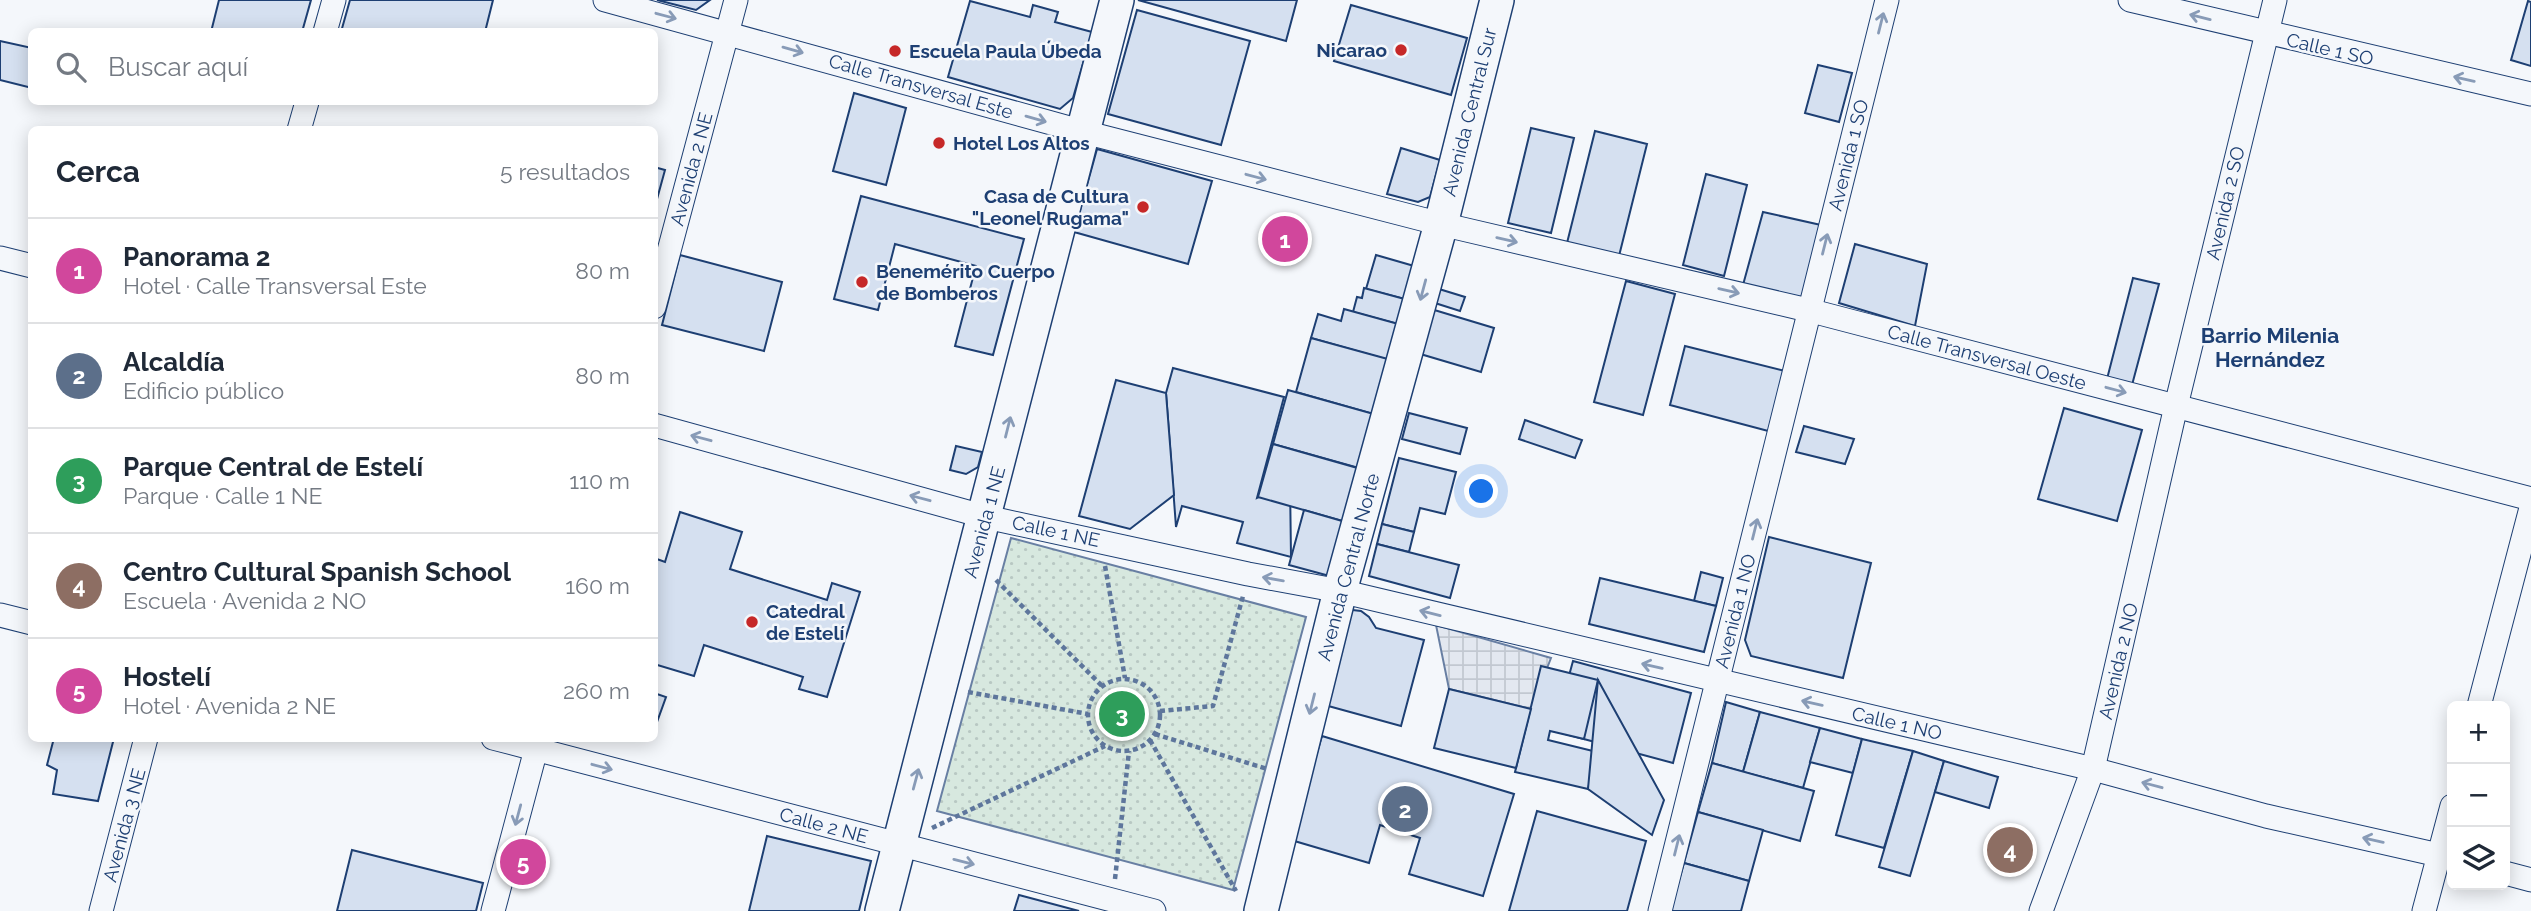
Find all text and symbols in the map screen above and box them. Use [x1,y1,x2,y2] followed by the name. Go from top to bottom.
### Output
[654,10,677,23] one-way arrow
[2189,10,2212,23] one-way arrow
[1875,12,1888,35] one-way arrow
[1437,25,1501,199] street label: Avenida Central Sur
[28,28,658,105] search box
[2284,28,2376,70] street label: Calle 1 SO
[1316,39,1387,61] place label: Nicarao
[909,40,1102,62] place label: Escuela Paula Úbeda
[1393,42,1409,58] marker: Nicarao
[887,43,903,59] marker: Escuela Paula Úbeda
[782,45,804,58] one-way arrow
[52,48,90,86] icon: search
[826,49,1016,123] street label: Calle Transversal Este
[108,52,248,82] text: Buscar aquí
[2453,71,2476,85] one-way arrow
[1824,97,1872,213] street label: Avenida 1 SO
[665,110,717,228] street label: Avenida 2 NE
[1025,113,1047,126] one-way arrow
[953,132,1090,154] place label: Hotel Los Altos
[931,135,947,151] marker: Hotel Los Altos
[2201,144,2249,262] street label: Avenida 2 SO
[56,154,140,189] text: Cerca
[500,158,630,185] text: 5 resultados
[1245,171,1267,184] one-way arrow
[972,185,1129,229] place label: Casa de Cultura "Leonel Rugama"
[1135,199,1151,215] marker: Casa de Cultura "Leonel Rugama"
[1262,213,1308,265] pin: 1
[1819,233,1832,256] one-way arrow
[1495,234,1518,247] one-way arrow
[123,242,270,272] text: Panorama 2
[73,257,85,284] text: 1
[575,257,630,284] text: 80 m
[876,260,1055,304] place label: Benemérito Cuerpo de Bomberos
[123,272,427,299] text: Hotel · Calle Transversal Este
[854,274,870,290] marker: Benemérito Cuerpo de Bomberos
[1416,278,1429,301] one-way arrow
[1717,285,1740,299] one-way arrow
[1885,320,2089,394] street label: Calle Transversal Oeste
[2201,323,2339,372] district label: Barrio Milenia Hernández
[123,347,225,377] text: Alcaldía
[73,362,85,389] text: 2
[575,362,630,389] text: 80 m
[123,377,284,404] text: Edificio público
[2104,384,2126,397] one-way arrow
[1002,416,1015,439] one-way arrow
[690,431,712,444] one-way arrow
[123,452,423,482] text: Parque Central de Estelí
[959,464,1009,580] street label: Avenida 1 NE
[73,467,85,494] text: 3
[569,467,630,494] text: 110 m
[1312,471,1384,663] street label: Avenida Central Norte
[1464,474,1498,508] your location
[123,482,323,509] text: Parque · Calle 1 NE
[909,491,931,504] one-way arrow
[1010,511,1102,551] street label: Calle 1 NE
[1749,518,1762,541] one-way arrow
[1710,551,1760,671] street label: Avenida 1 NO
[123,557,511,587] text: Centro Cultural Spanish School
[72,572,86,599] text: 4
[565,572,630,599] text: 160 m
[1262,572,1285,585] one-way arrow
[123,587,366,614] text: Escuela · Avenida 2 NO
[766,600,846,644] place label: Catedral de Estelí
[2094,601,2142,721] street label: Avenida 2 NO
[1419,605,1442,619] one-way arrow
[744,614,760,630] marker: Catedral de Estelí
[1641,659,1663,672] one-way arrow
[123,662,211,692] text: Hostelí
[73,677,85,704] text: 5
[563,677,630,704] text: 260 m
[1099,688,1145,740] pin: 3
[123,692,336,719] text: Hotel · Avenida 2 NE
[1305,693,1318,715] one-way arrow
[1801,696,1824,710] one-way arrow
[2447,701,2510,890] map controls
[2447,701,2510,764] button: +
[1850,702,1944,744] street label: Calle 1 NO
[591,761,613,774] one-way arrow
[2447,764,2510,827] button: −
[98,766,150,884] street label: Avenida 3 NE
[910,768,923,791] one-way arrow
[2141,778,2164,791] one-way arrow
[1382,783,1428,835] pin: 2
[511,803,524,826] one-way arrow
[777,803,871,847] street label: Calle 2 NE
[1987,824,2033,876] pin: 4
[2447,827,2510,890] button: layers
[2362,832,2385,846] one-way arrow
[1671,834,1684,857] one-way arrow
[500,836,546,888] pin: 5
[952,856,975,869] one-way arrow

